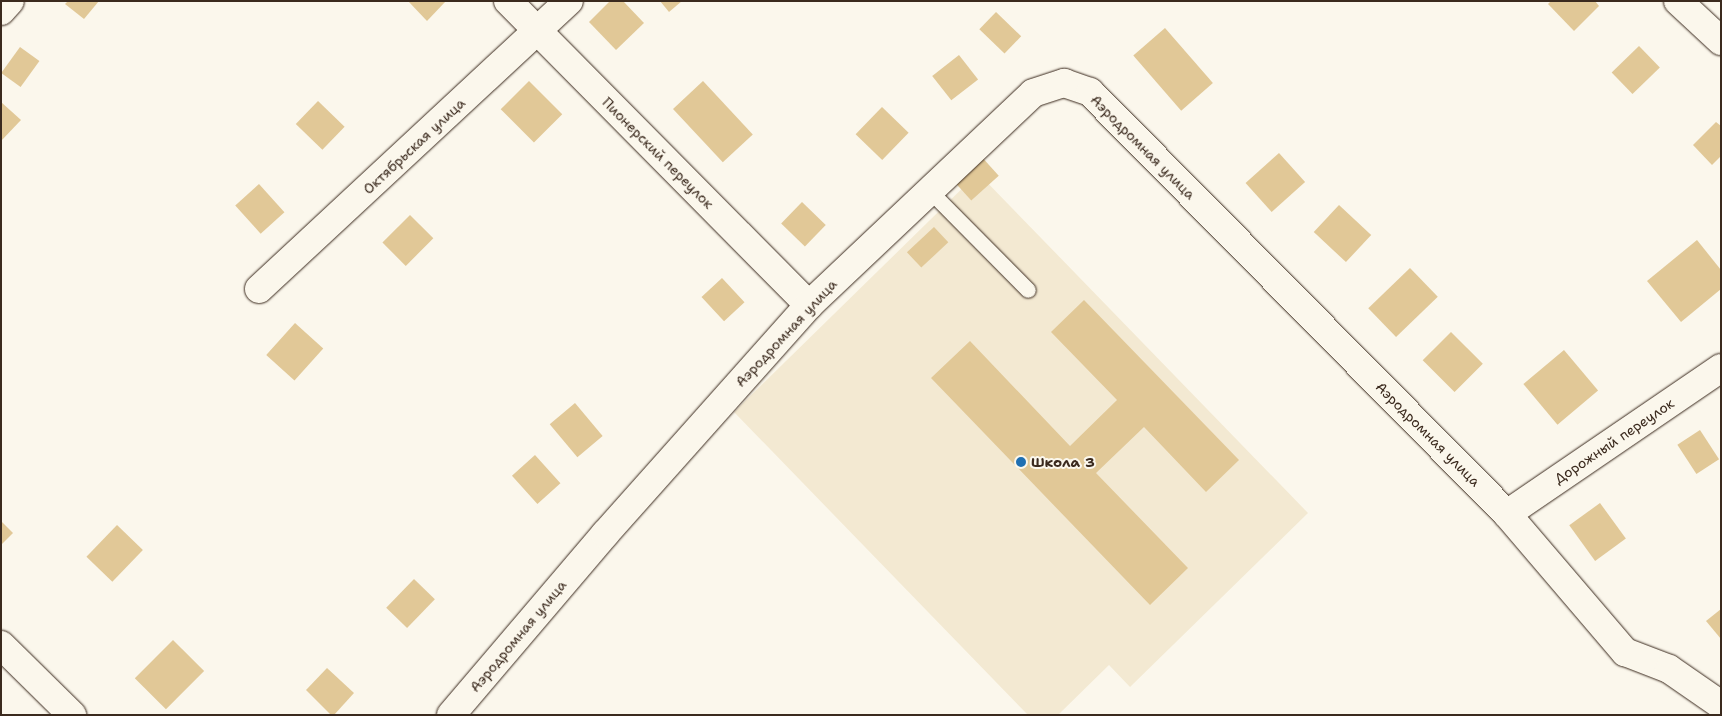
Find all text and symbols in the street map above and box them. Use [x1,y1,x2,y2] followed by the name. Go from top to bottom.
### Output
[1087,91,1199,203] street label: Аэродромная улица
[360,94,468,198] street label: Октябрьская улица
[599,94,717,212] street label: Пионерский переулок
[732,276,840,390] street label: Аэродромная улица
[1372,378,1484,490] street label: Аэродромная улица
[1551,395,1677,487] street label: Дорожный переулок
[1031,454,1095,470] place label: Школа 3
[1015,456,1027,468] marker: Школа 3
[466,577,570,695] street label: Аэродромная улица

